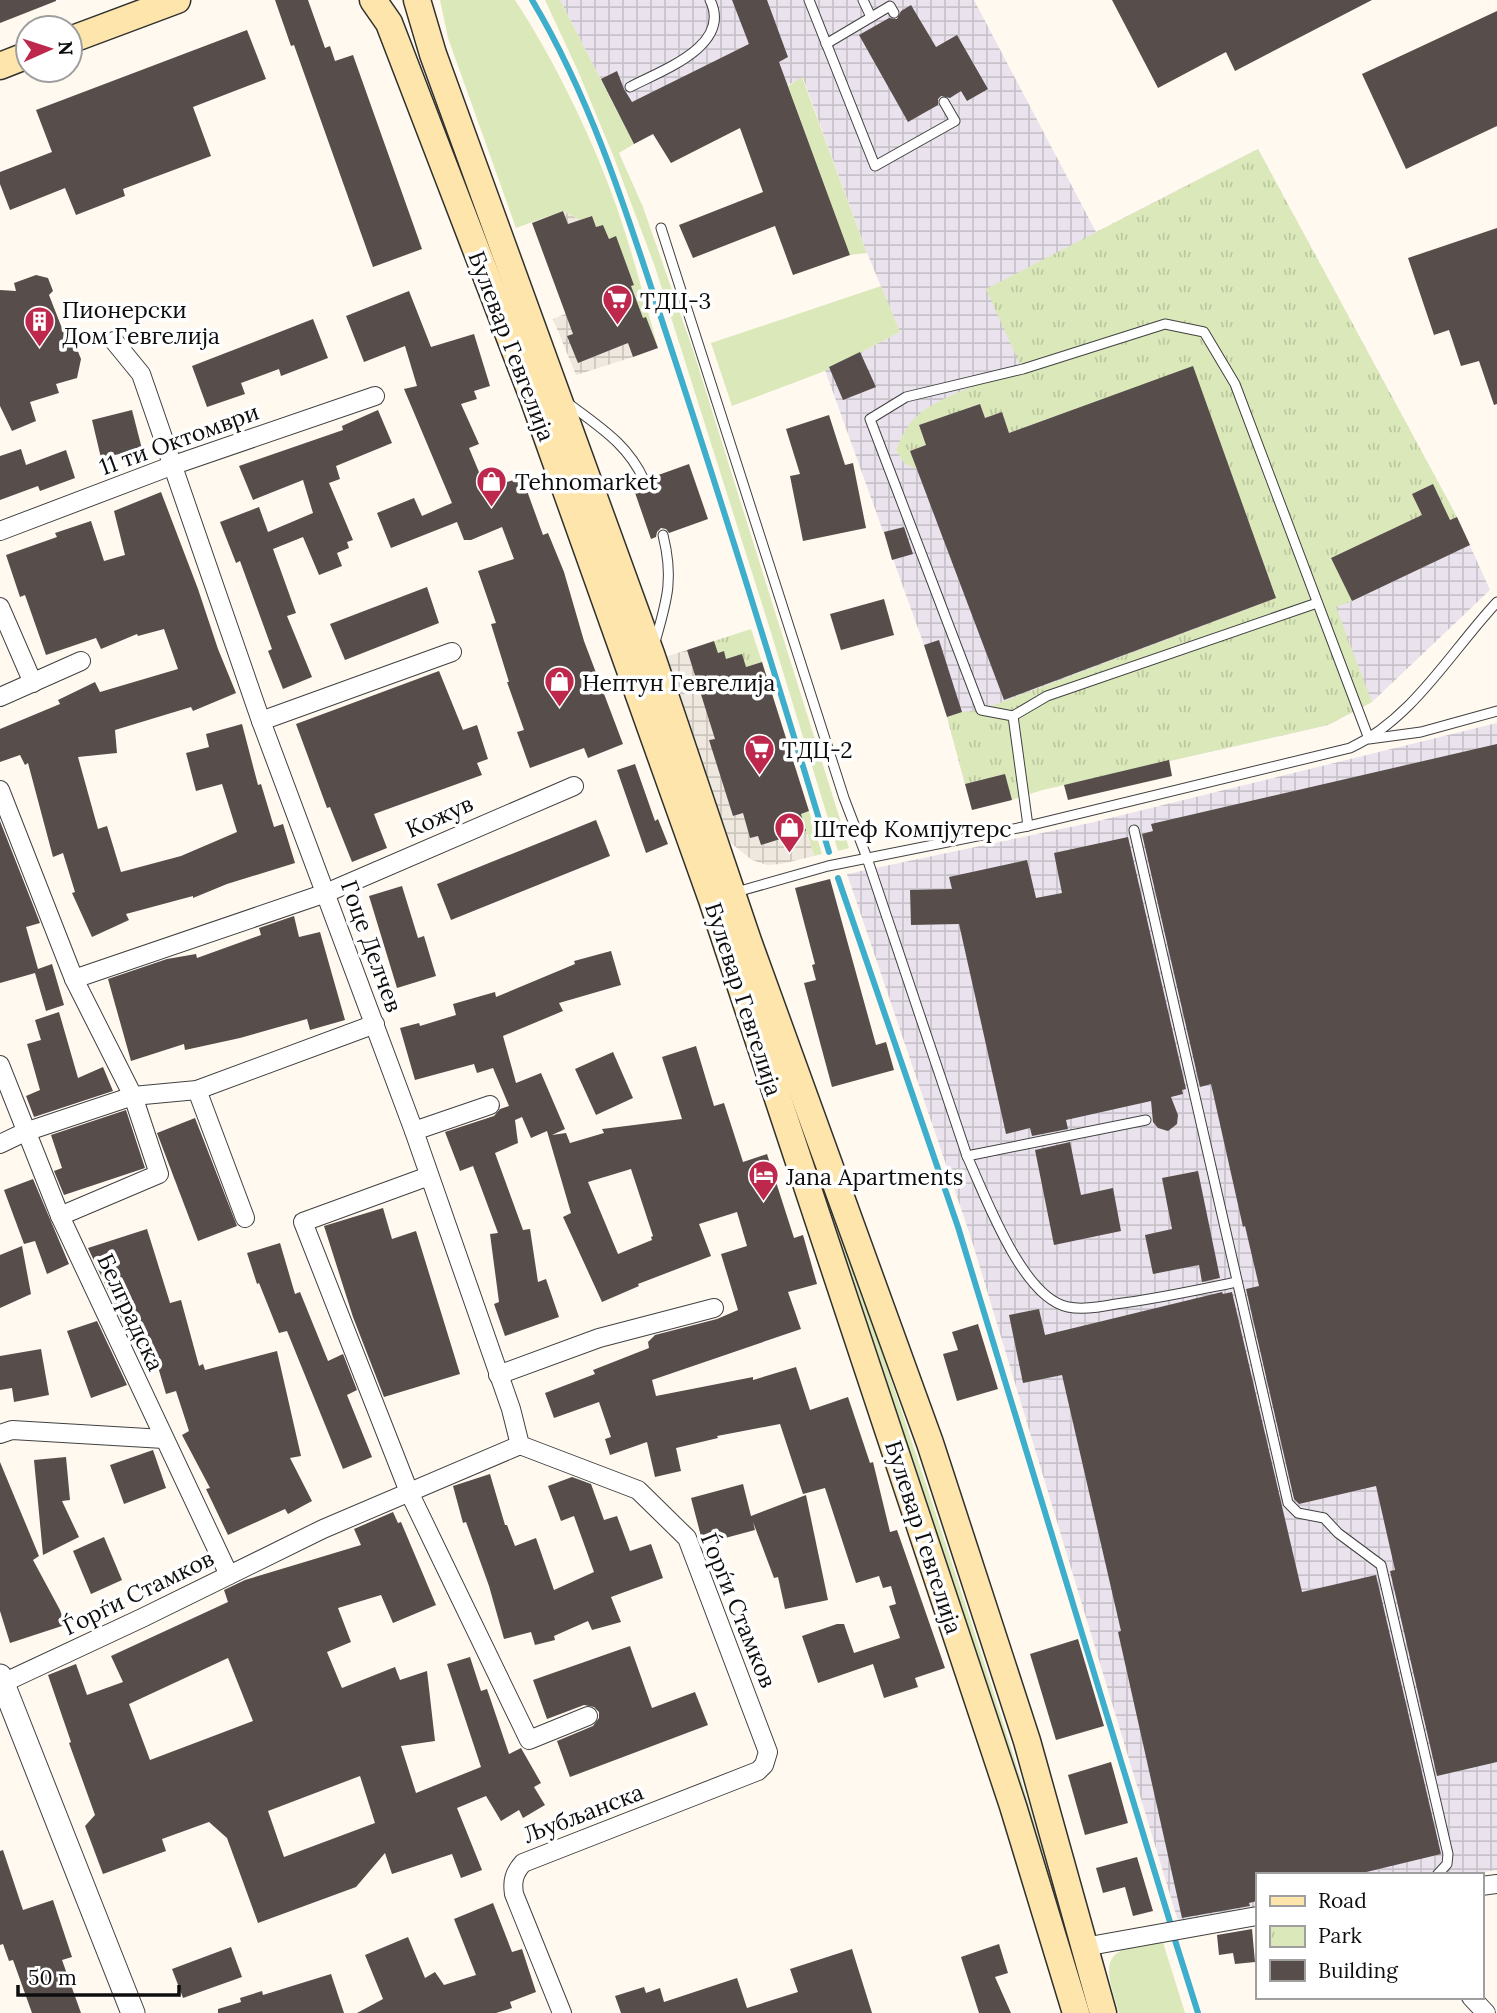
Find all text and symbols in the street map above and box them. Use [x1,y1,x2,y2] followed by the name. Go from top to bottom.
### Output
[14,14,84,84] north arrow
[54,40,78,56] text: N
[462,247,562,445] street label: Булевар Гевгелија
[600,283,634,327] supermarket icon: ТДЦ-3
[640,286,711,315] place label: ТДЦ-3
[62,295,220,350] place label: Пионерски Дом Гевгелија
[22,305,56,349] building icon: Пионерски Дом Гевгелија
[95,397,263,481] street label: 11 ти Октомври
[475,464,509,508] shop icon: Tehnomarket
[515,467,658,496] place label: Tehnomarket
[542,665,576,709] shop icon: Нептун Гевгелија
[582,668,776,697] place label: Нептун Гевгелија
[742,732,776,776] supermarket icon: ТДЦ-2
[782,735,853,764] place label: ТДЦ-2
[401,788,477,844] street label: Кожув
[773,811,807,855] shop icon: Штеф Компјутерс
[813,814,1012,843] place label: Штеф Компјутерс
[335,876,409,1016] street label: Гоце Делчев
[699,899,789,1099] street label: Булевар Гевгелија
[746,1159,780,1203] hotel icon: Jana Apartments
[785,1162,963,1191] place label: Jana Apartments
[91,1249,171,1375] street label: Белградска
[879,1437,969,1637] street label: Булевар Гевгелија
[695,1528,783,1692] street label: Ѓорѓи Стамков
[58,1543,218,1641] street label: Ѓорѓи Стамков
[519,1777,647,1849] street label: Љубљанска
[1256,1873,1483,1999] legend
[1318,1887,1367,1914] text: Road
[1318,1922,1362,1949] text: Park
[18,1954,178,1998] scale bar
[1318,1957,1398,1984] text: Building
[28,1964,77,1991] text: 50 m

